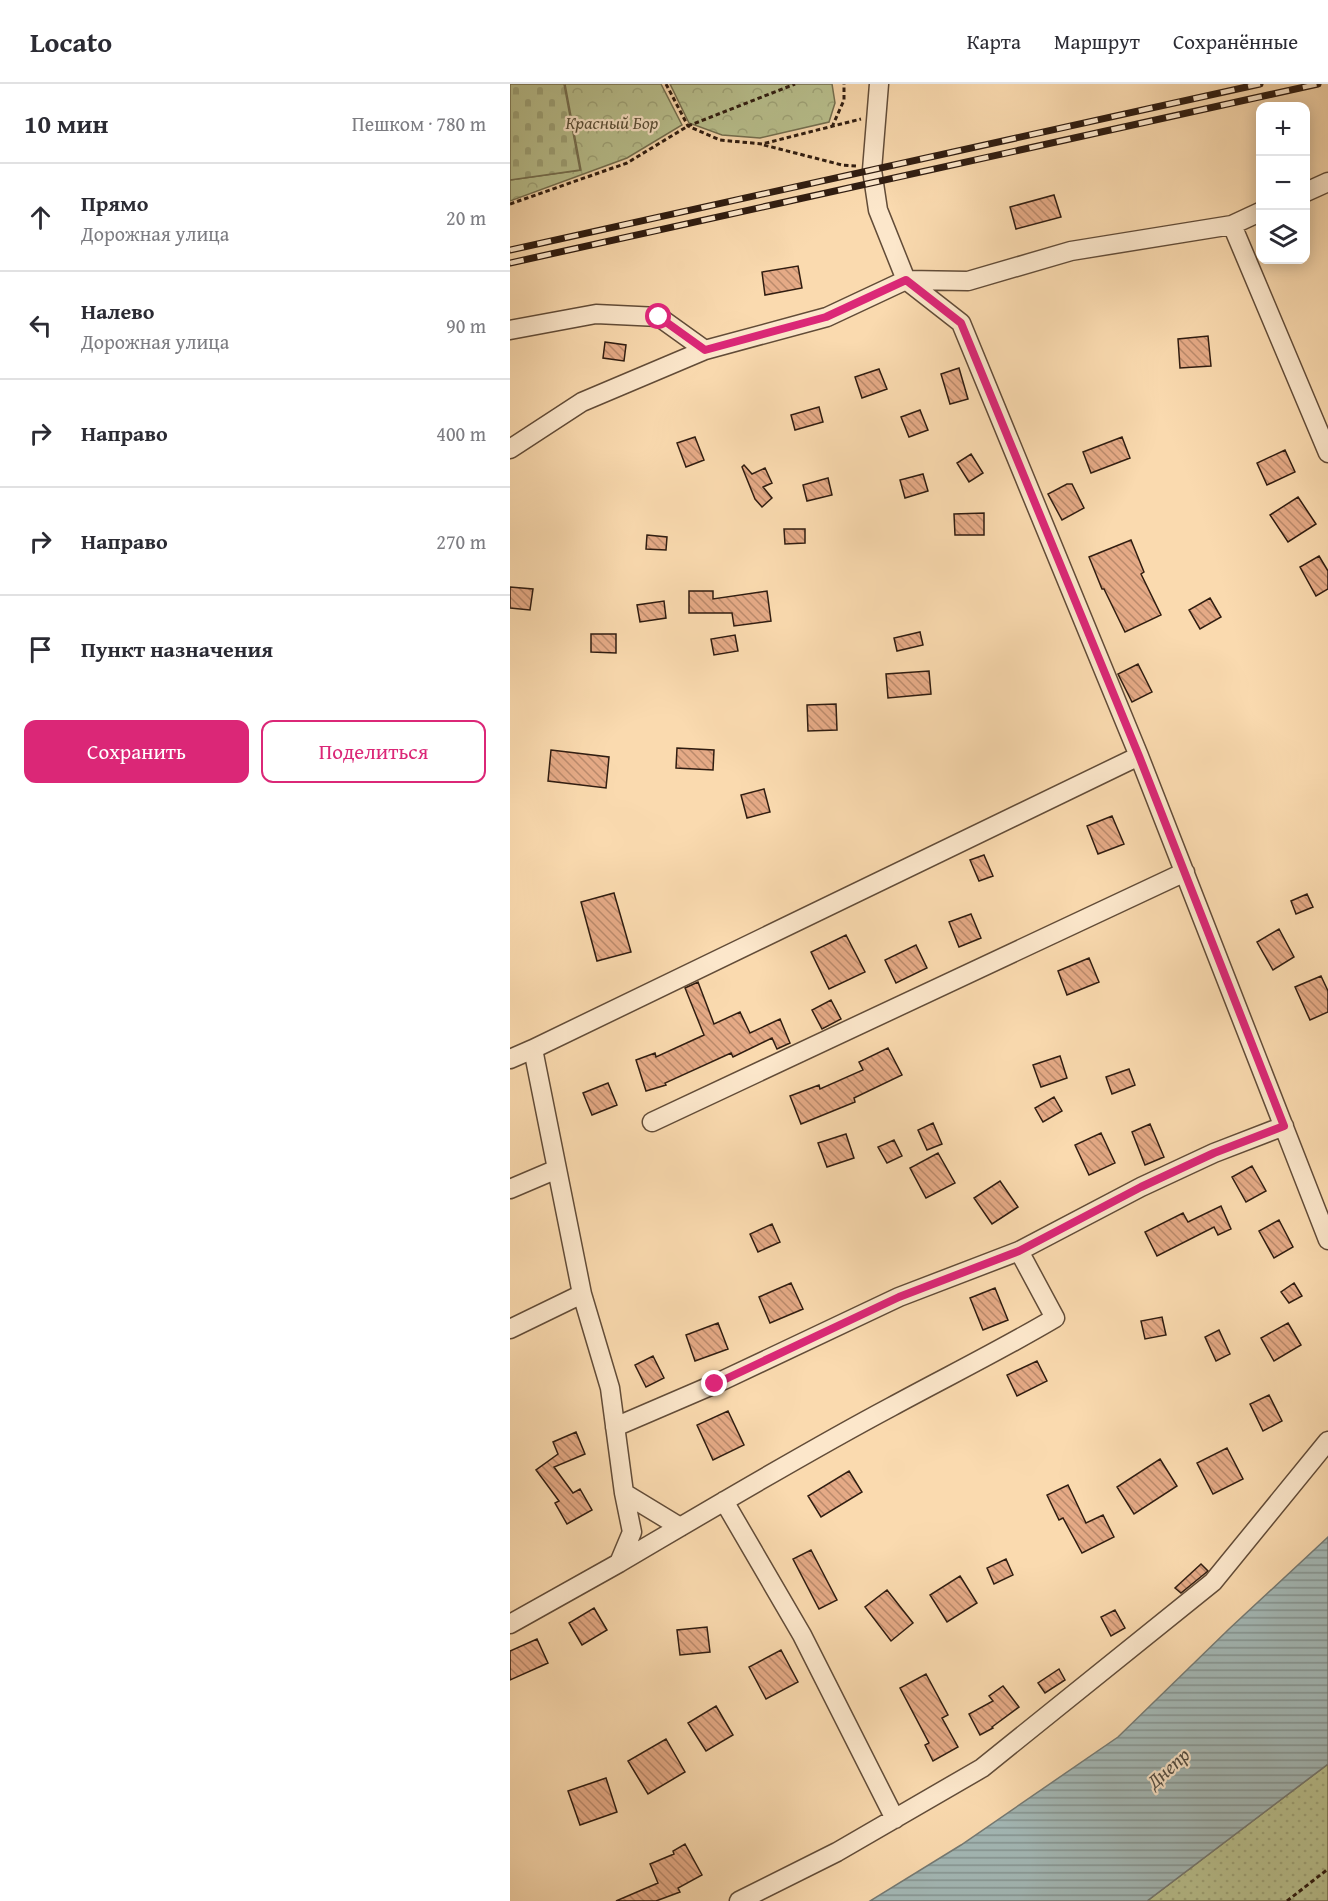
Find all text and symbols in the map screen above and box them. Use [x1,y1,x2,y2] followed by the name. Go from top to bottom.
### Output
[30,21,112,62] text: Locato
[967,26,1021,57] text: Карта
[1054,26,1140,57] text: Маршрут
[1173,26,1298,57] text: Сохранённые
[1256,102,1310,264] map controls
[1256,102,1310,156] button: +
[24,104,109,143] text: 10 мин
[352,109,486,138] text: Пешком · 780 m
[566,109,658,136] park label: Красный Бор
[1256,156,1310,210] button: −
[81,187,148,219] text: Прямо
[24,201,57,234] icon: ahead
[446,203,486,232] text: 20 m
[1256,210,1310,264] button: layers
[81,219,229,248] text: Дорожная улица
[81,295,154,327] text: Налево
[645,303,671,329] route start
[24,309,57,342] icon: left
[446,311,486,340] text: 90 m
[81,327,229,356] text: Дорожная улица
[24,417,57,450] icon: right
[81,417,168,449] text: Направо
[436,419,486,448] text: 400 m
[24,525,57,558] icon: right
[81,525,168,557] text: Направо
[436,527,486,556] text: 270 m
[24,633,57,666] icon: arrive
[81,633,273,665] text: Пункт назначения
[24,720,249,783] button: Сохранить
[261,720,486,783] button: Поделиться
[701,1370,727,1396] route end
[1139,1740,1196,1796] water label: Днепр

